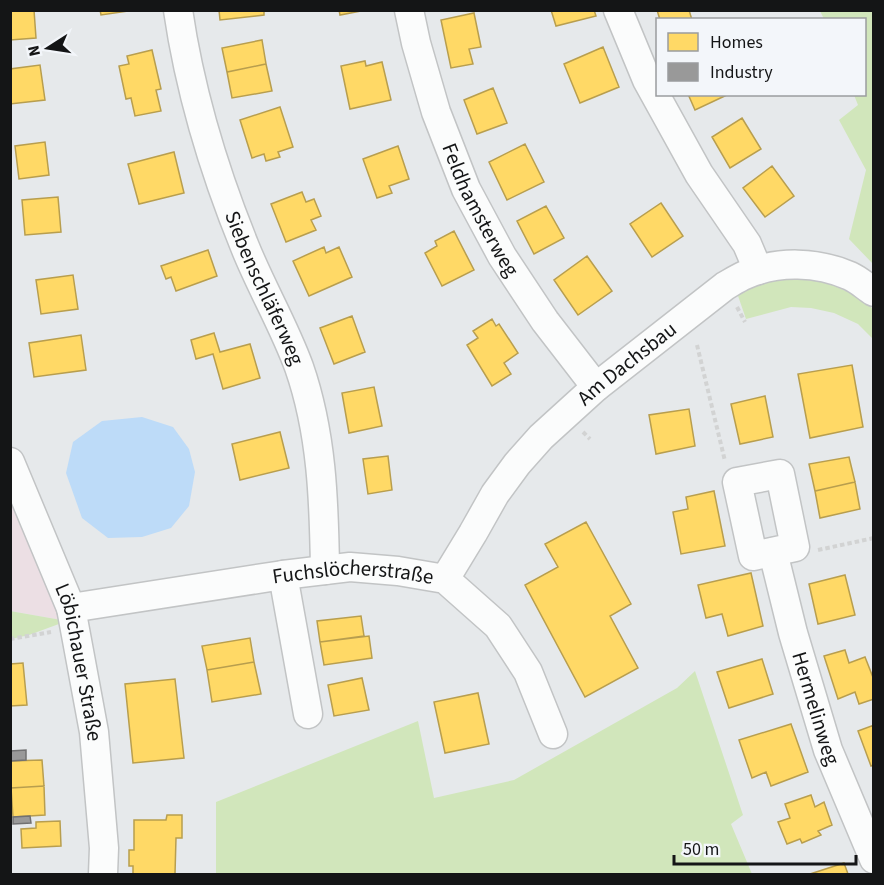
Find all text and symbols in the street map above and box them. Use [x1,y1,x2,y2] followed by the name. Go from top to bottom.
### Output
[18,18,78,78] north arrow
[656,18,866,96] legend
[710,30,763,55] text: Homes
[22,43,46,58] text: N
[710,60,773,85] text: Industry
[434,139,527,283] street label: Feldhamsterweg
[217,206,312,370] street label: Siebenschläferweg
[570,314,683,412] street label: Am Dachsbau
[270,552,436,592] street label: Fuchslöcherstraße
[47,579,110,742] street label: Löbichauer Straße
[784,648,848,770] street label: Hermelinweg
[674,828,856,866] scale bar
[683,837,719,862] text: 50 m

